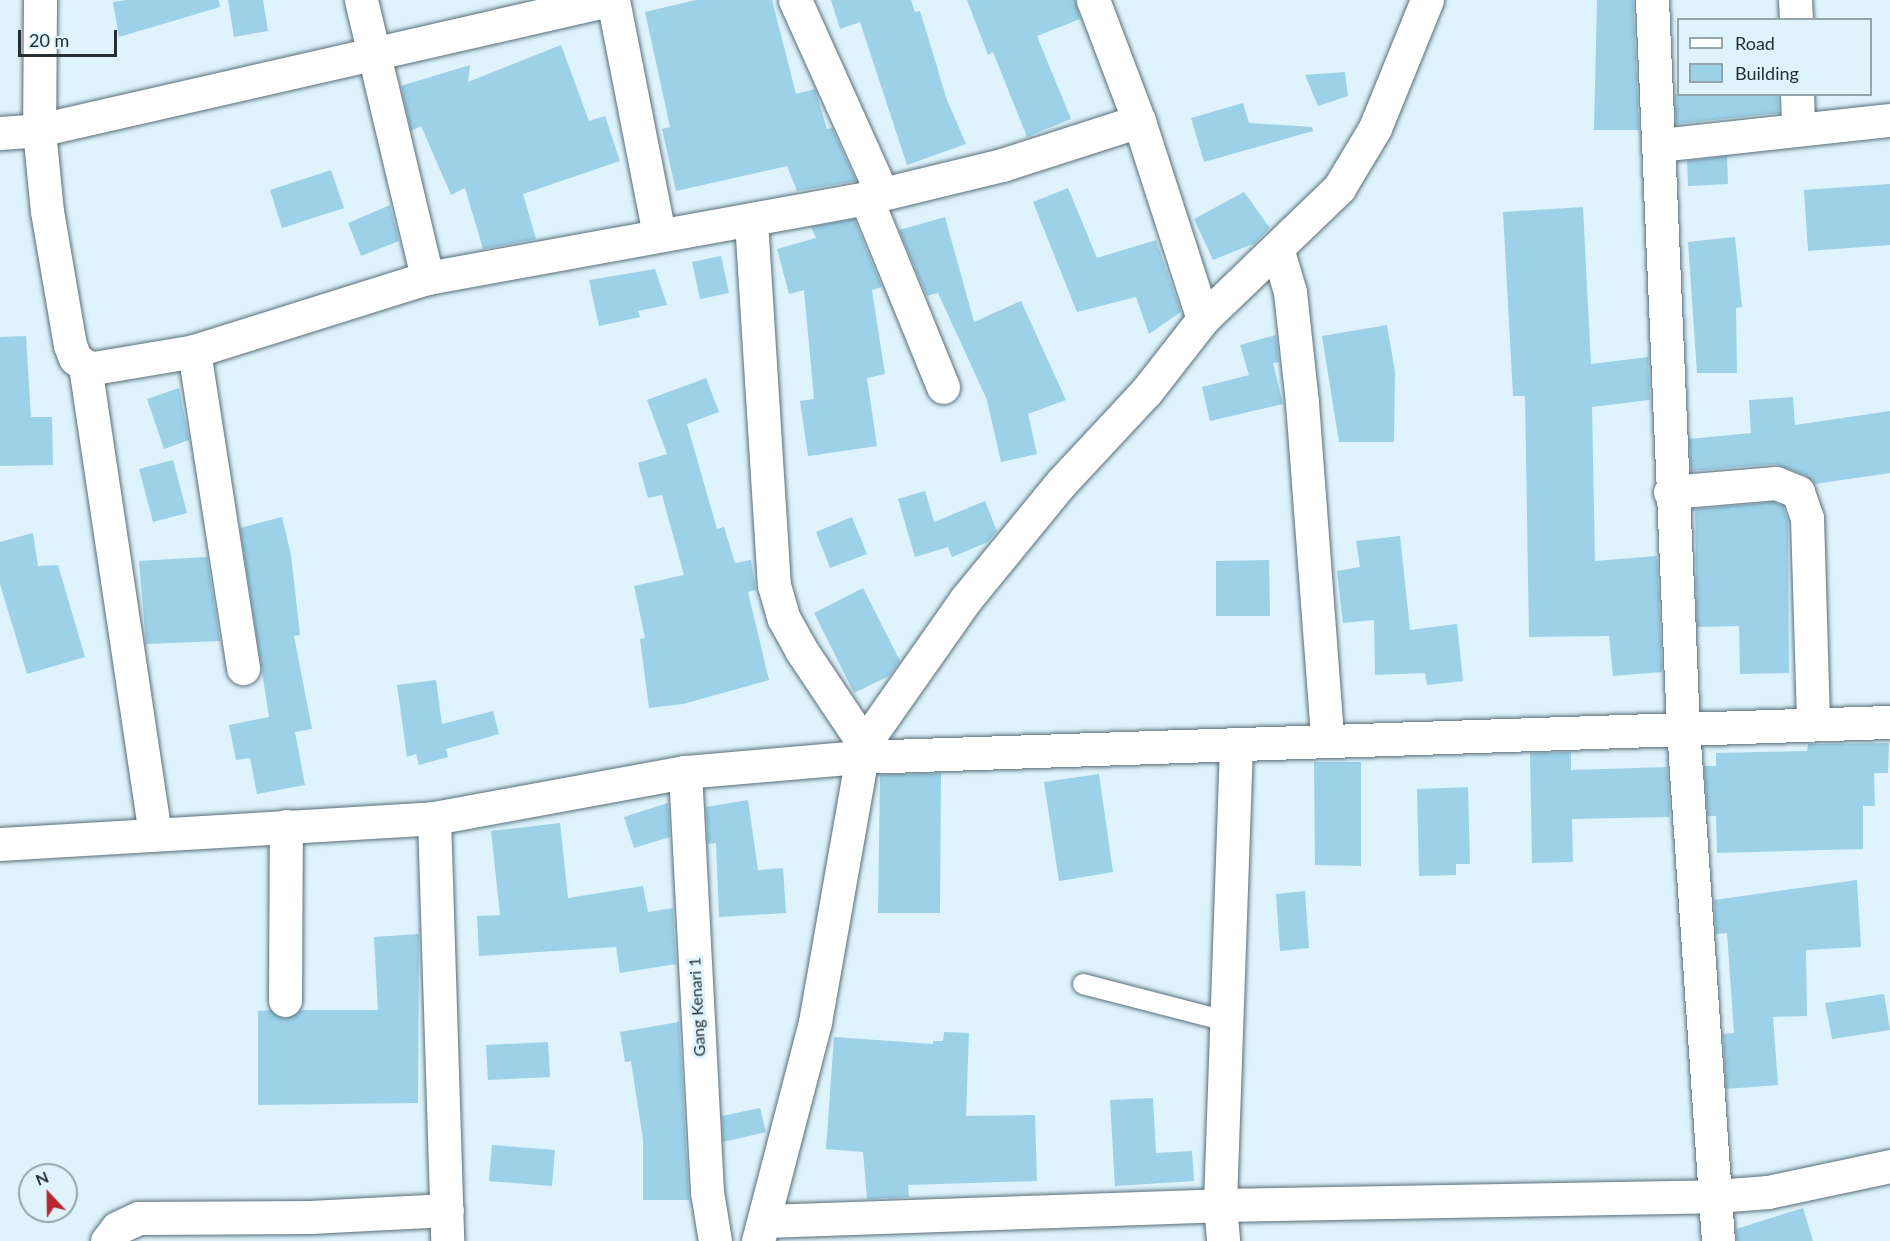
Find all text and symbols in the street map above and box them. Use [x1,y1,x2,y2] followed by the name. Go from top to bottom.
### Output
[21,18,120,56] scale bar
[1677,18,1872,96] legend
[29,29,69,51] text: 20 m
[1735,32,1775,54] text: Road
[1735,62,1799,84] text: Building
[685,957,709,1057] street label: Gang Kenari 1
[18,1163,78,1223] north arrow
[33,1167,51,1189] text: N

